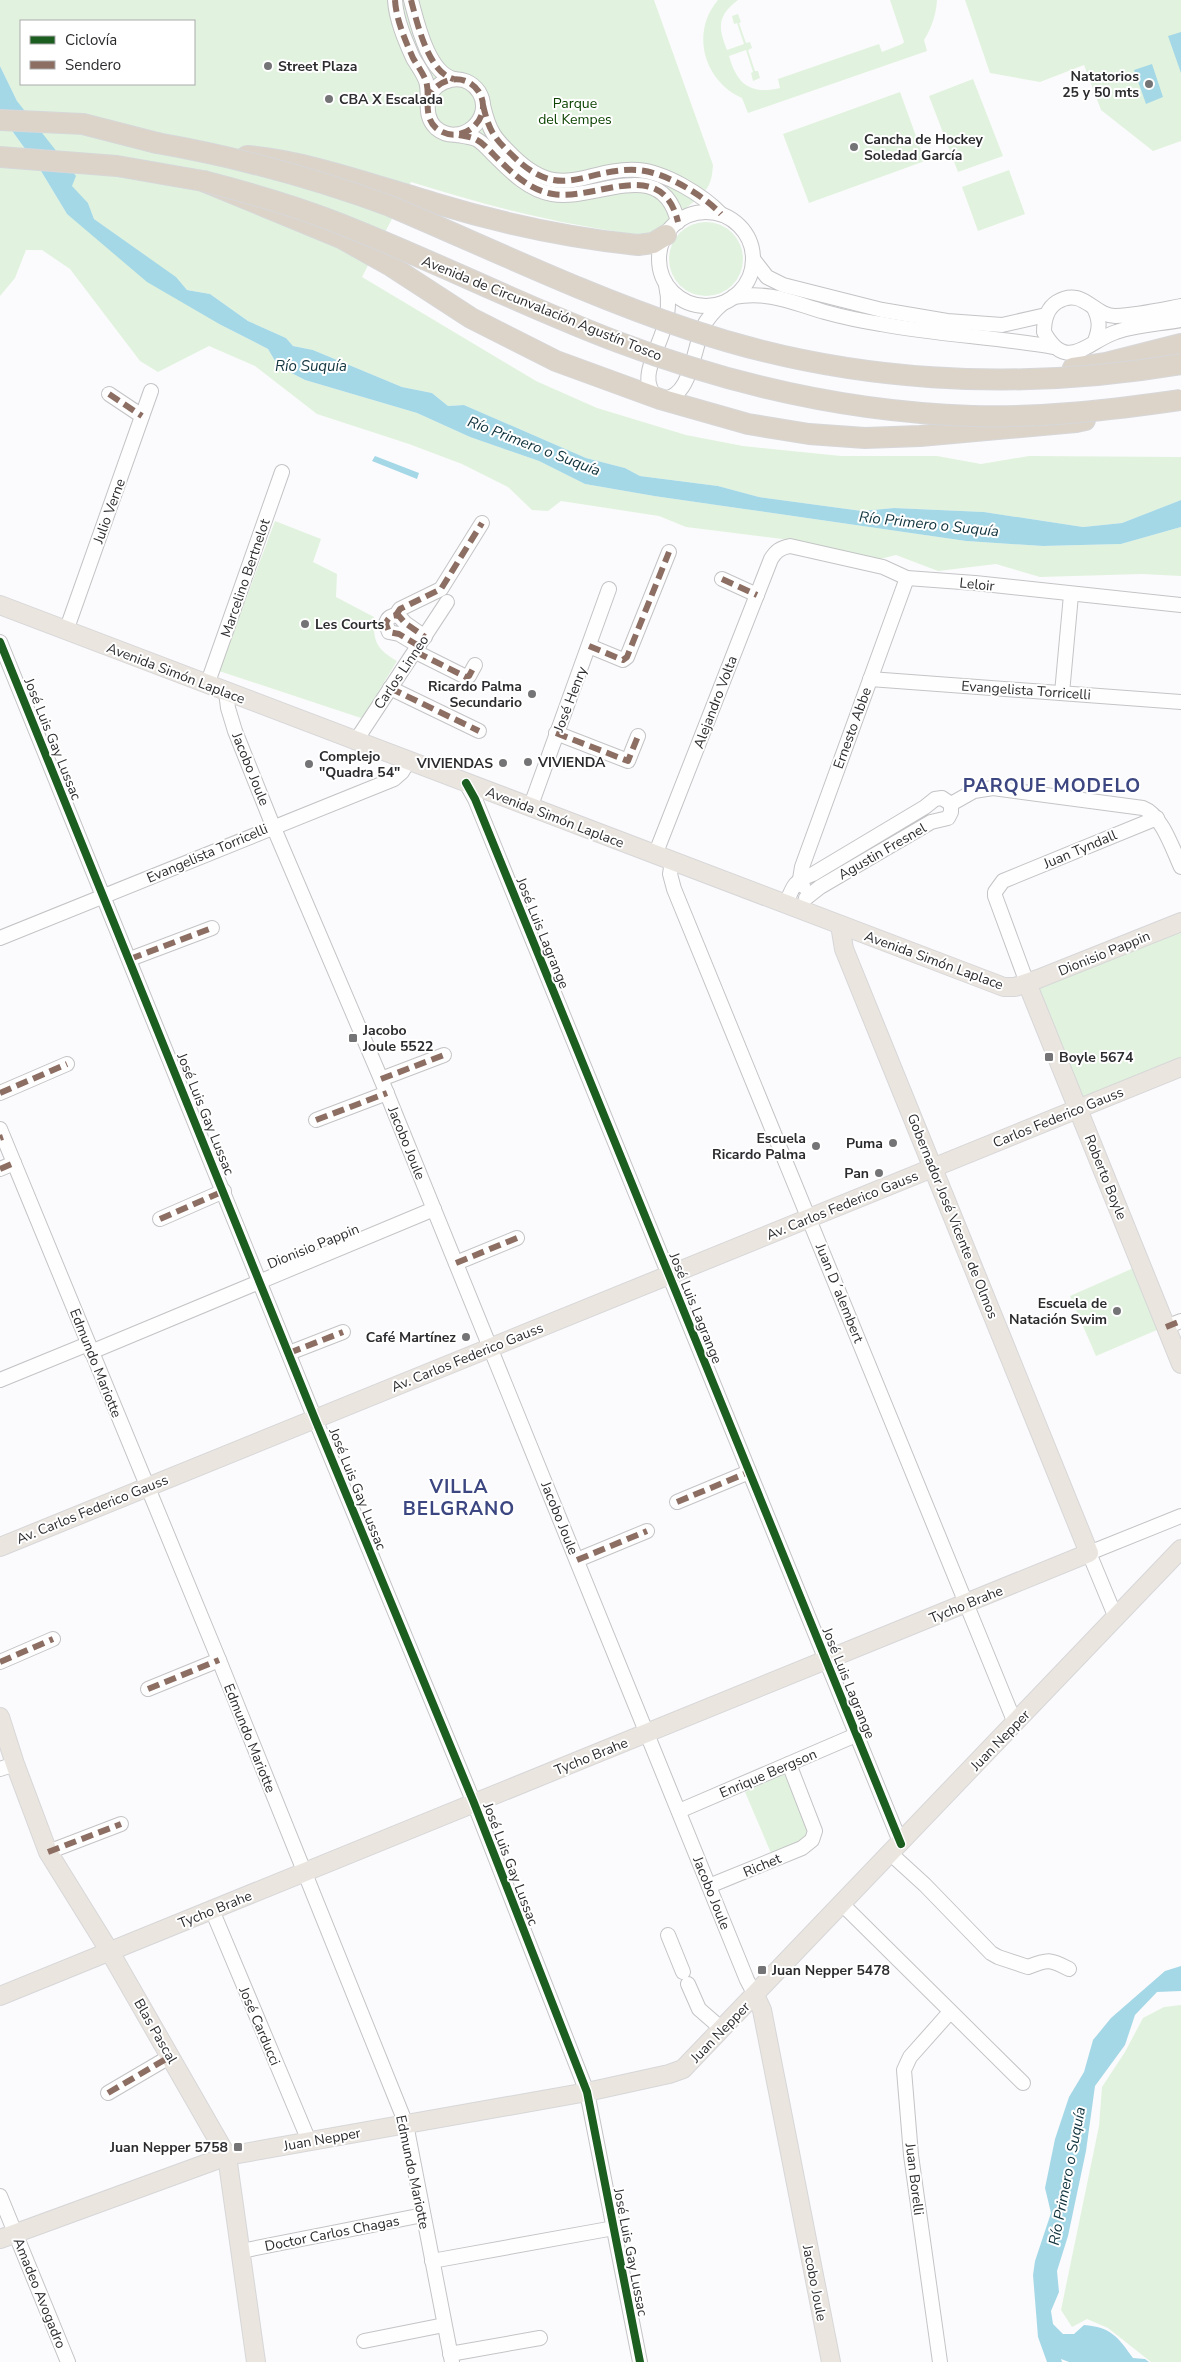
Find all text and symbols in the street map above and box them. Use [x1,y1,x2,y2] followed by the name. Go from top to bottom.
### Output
[20,20,195,85] legend
[65,30,117,50] text: Ciclovía
[65,55,121,75] text: Sendero
[278,57,357,76] place label: Street Plaza
[262,60,274,72] marker: Street Plaza
[1062,67,1139,102] place label: Natatorios 25 y 50 mts
[1143,78,1155,90] marker: Natatorios 25 y 50 mts
[339,90,443,109] place label: CBA X Escalada
[323,93,335,105] marker: CBA X Escalada
[538,94,612,129] park label: Parque del Kempes
[864,130,983,165] place label: Cancha de Hockey Soledad García
[848,141,860,153] marker: Cancha de Hockey Soledad García
[419,251,665,366] street label: Avenida de Circunvalación Agustín Tosco
[275,356,347,376] water label: Río Suquía
[465,411,603,481] water label: Río Primero o Suquía
[89,476,130,547] street label: Julio Verne
[858,507,1000,541] water label: Río Primero o Suquía
[216,516,275,640] street label: Marcelino Bertnelot
[958,573,995,596] street label: Leloir
[315,615,384,634] place label: Les Courts
[299,618,311,630] marker: Les Courts
[370,631,433,713] street label: Carlos Linneo
[104,638,248,709] street label: Avenida Simón Laplace
[689,653,742,751] street label: Alejandro Volta
[549,663,592,736] street label: José Henry
[19,674,86,803] street label: José Luis Gay Lussac
[961,676,1091,705] street label: Evangelista Torricelli
[428,677,522,712] place label: Ricardo Palma Secundario
[829,685,876,772] street label: Ernesto Abbe
[526,688,538,700] marker: Ricardo Palma Secundario
[227,729,274,809] street label: Jacobo Joule
[319,747,400,782] place label: Complejo "Quadra 54"
[537,753,606,772] place label: VIVIENDA
[416,754,493,773] place label: VIVIENDAS
[522,756,534,768] marker: VIVIENDA
[497,757,509,769] marker: VIVIENDAS
[303,758,315,770] marker: Complejo "Quadra 54"
[963,773,1141,799] district label: PARQUE MODELO
[483,782,627,853] street label: Avenida Simón Laplace
[835,818,930,884] street label: Agustin Fresnel
[144,819,271,888] street label: Evangelista Torricelli
[1040,825,1121,874] street label: Juan Tyndall
[511,874,573,992] street label: José Luis Lagrange
[862,926,1006,994] street label: Avenida Simón Laplace
[1055,926,1153,981] street label: Dionisio Pappin
[362,1021,434,1056] place label: Jacobo Joule 5522
[347,1032,359,1044] marker: Jacobo Joule 5522
[1059,1048,1134,1067] place label: Boyle 5674
[172,1049,239,1178] street label: José Luis Gay Lussac
[1043,1051,1055,1063] marker: Boyle 5674
[990,1082,1127,1152] street label: Carlos Federico Gauss
[383,1103,430,1183] street label: Jacobo Joule
[903,1111,1003,1322] street label: Gobernador José Vicente de Olmos
[712,1129,806,1164] place label: Escuela Ricardo Palma
[1080,1132,1131,1222] street label: Roberto Boyle
[846,1134,883,1153] place label: Puma
[887,1137,899,1149] marker: Puma
[810,1140,822,1152] marker: Escuela Ricardo Palma
[844,1164,869,1183] place label: Pan
[763,1166,921,1245] street label: Av. Carlos Federico Gauss
[873,1167,885,1179] marker: Pan
[264,1219,362,1274] street label: Dionisio Pappin
[811,1240,868,1346] street label: Juan D´alembert
[664,1249,726,1367] street label: José Luis Lagrange
[1009,1294,1107,1329] place label: Escuela de Natación Swim
[1111,1305,1123,1317] marker: Escuela de Natación Swim
[65,1306,126,1421] street label: Edmundo Mariotte
[388,1318,546,1397] street label: Av. Carlos Federico Gauss
[366,1328,456,1347] place label: Café Martínez
[460,1331,472,1343] marker: Café Martínez
[324,1424,391,1553] street label: José Luis Gay Lussac
[13,1470,171,1549] street label: Av. Carlos Federico Gauss
[403,1474,515,1522] district label: VILLA BELGRANO
[536,1478,583,1558] street label: Jacobo Joule
[927,1581,1006,1628] street label: Tycho Brahe
[817,1624,879,1742] street label: José Luis Lagrange
[219,1681,280,1796] street label: Edmundo Mariotte
[966,1706,1034,1776] street label: Juan Nepper
[552,1733,631,1780] street label: Tycho Brahe
[717,1744,820,1803] street label: Enrique Bergson
[478,1799,543,1929] street label: José Luis Gay Lussac
[740,1849,784,1882] street label: Richet
[688,1853,735,1933] street label: Jacobo Joule
[176,1886,255,1933] street label: Tycho Brahe
[771,1961,890,1980] place label: Juan Nepper 5478
[756,1964,768,1976] marker: Juan Nepper 5478
[234,1983,285,2068] street label: José Carducci
[129,1995,182,2068] street label: Blas Pascal
[686,1998,754,2068] street label: Juan Nepper
[1044,2105,1090,2247] water label: Río Primero o Suquía
[391,2113,434,2231] street label: Edmundo Mariotte
[281,2123,362,2156] street label: Juan Nepper
[109,2138,228,2157] place label: Juan Nepper 5758
[232,2141,244,2153] marker: Juan Nepper 5758
[901,2141,928,2216] street label: Juan Borelli
[609,2185,652,2318] street label: José Luis Gay Lussac
[263,2211,401,2256] street label: Doctor Carlos Chagas
[9,2235,70,2352] street label: Amadeo Avogadro
[798,2242,831,2323] street label: Jacobo Joule

